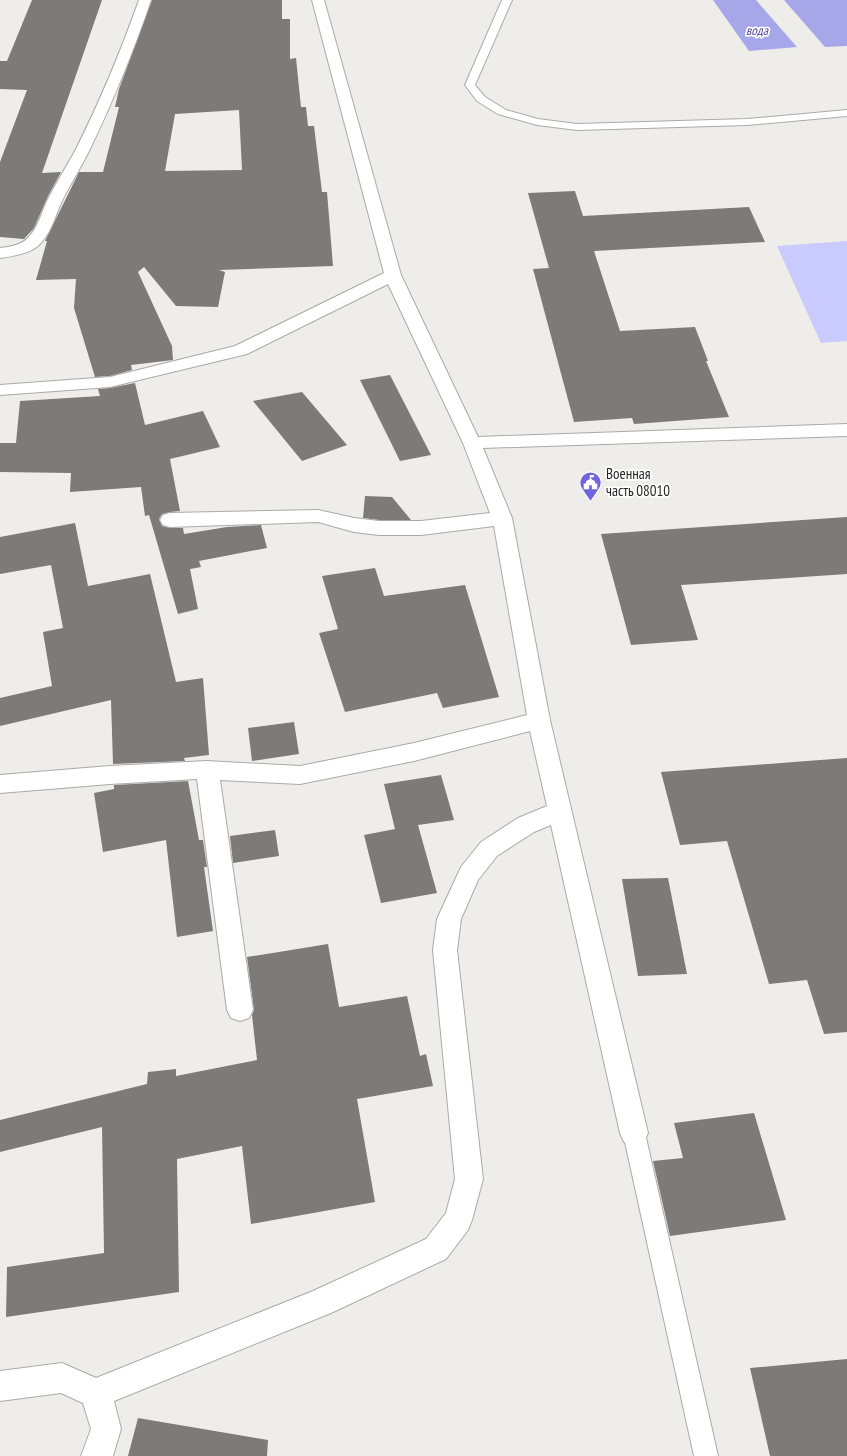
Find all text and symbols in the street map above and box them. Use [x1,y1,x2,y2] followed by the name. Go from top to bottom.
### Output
[746,22,769,39] water label: вода
[606,464,670,500] place label: Военная часть 08010
[578,469,604,502] public building icon: Военная часть 08010

